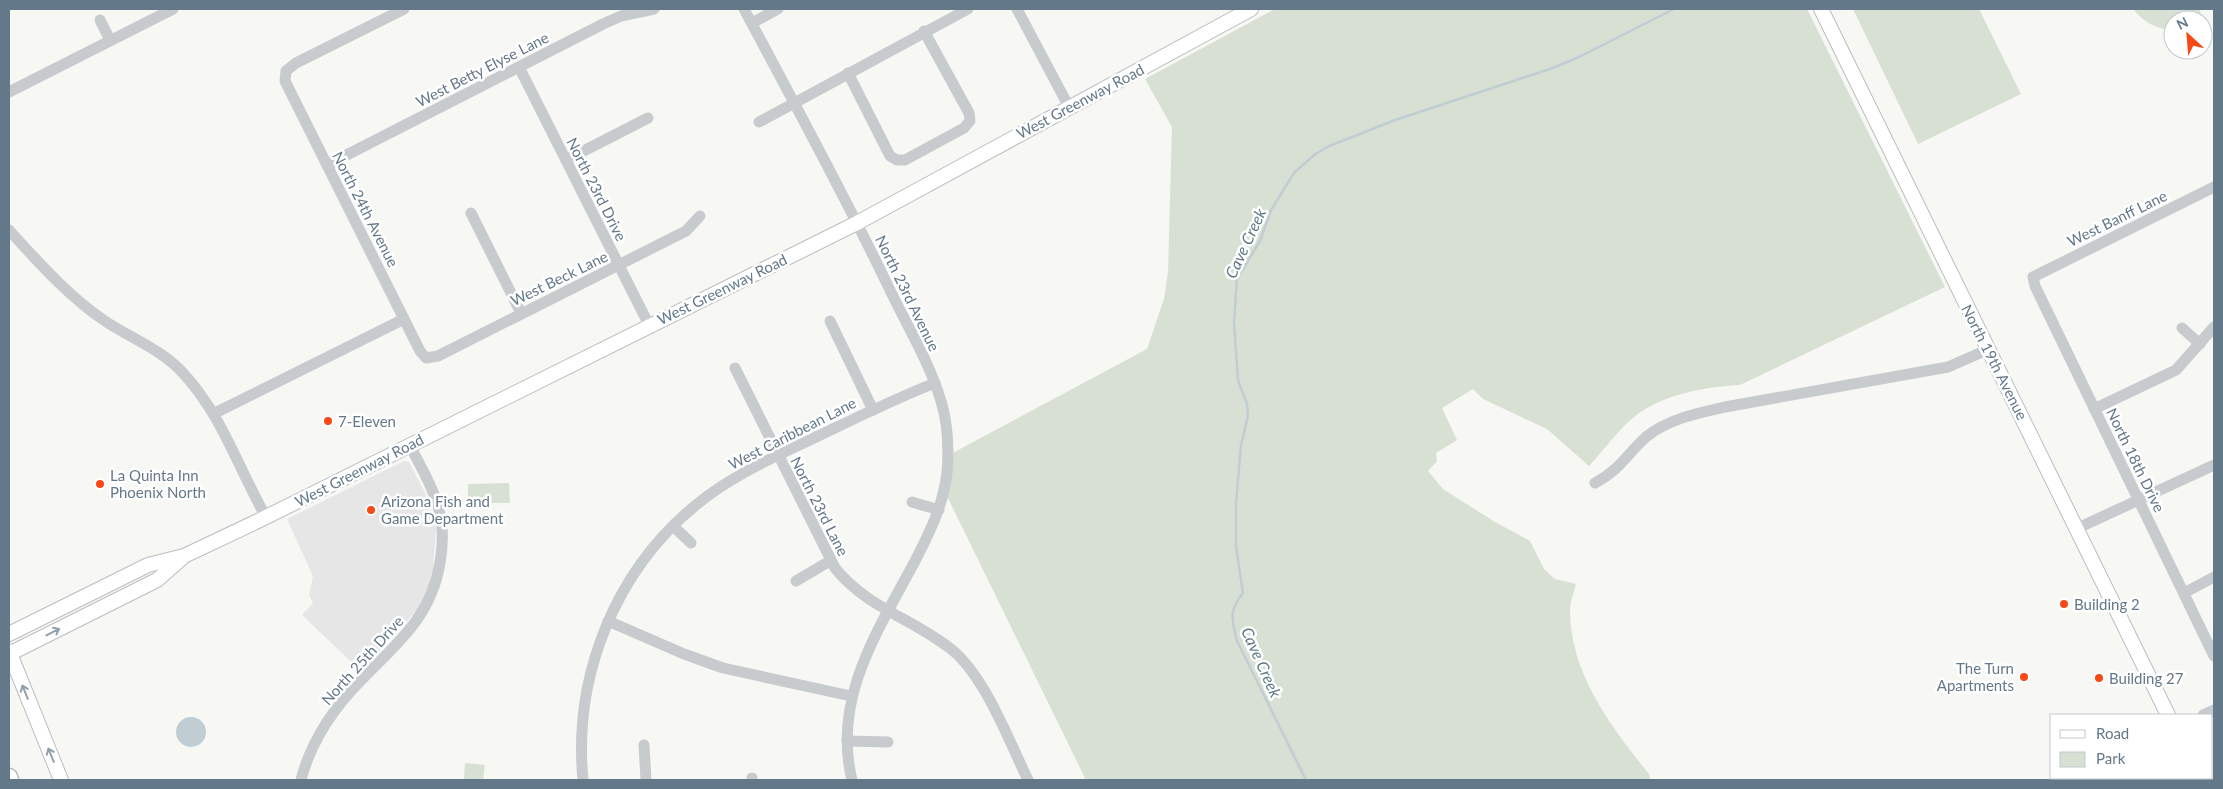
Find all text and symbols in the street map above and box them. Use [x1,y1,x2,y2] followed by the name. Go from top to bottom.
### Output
[2163,10,2213,60] north arrow
[2174,13,2191,33] text: N
[413,28,551,110] street label: West Betty Elyse Lane
[1013,60,1147,142] street label: West Greenway Road
[563,134,631,244] street label: North 23rd Drive
[329,148,403,270] street label: North 24th Avenue
[2064,186,2170,250] street label: West Banff Lane
[1221,205,1270,281] water label: Cave Creek
[872,232,944,354] street label: North 23rd Avenue
[507,247,611,309] street label: West Beck Lane
[654,250,790,328] street label: West Greenway Road
[1958,301,2032,423] street label: North 19th Avenue
[725,393,859,473] street label: West Caribbean Lane
[2103,405,2169,515] street label: North 18th Drive
[338,412,396,430] place label: 7-Eleven
[322,415,334,427] marker: 7-Eleven
[292,430,426,510] street label: West Greenway Road
[787,453,853,559] street label: North 23rd Lane
[110,466,206,501] place label: La Quinta Inn Phoenix North
[94,478,106,490] marker: La Quinta Inn Phoenix North
[381,492,504,527] place label: Arizona Fish and Game Department
[365,504,377,516] marker: Arizona Fish and Game Department
[2074,595,2140,613] place label: Building 2
[2058,598,2070,610] marker: Building 2
[317,612,407,708] street label: North 25th Drive
[1238,624,1286,700] water label: Cave Creek
[46,627,61,637] one-way arrow
[1937,659,2014,694] place label: The Turn Apartments
[2109,669,2184,687] place label: Building 27
[2018,671,2030,683] marker: The Turn Apartments
[2093,672,2105,684] marker: Building 27
[20,685,29,700] one-way arrow
[2050,714,2213,779] legend
[2096,724,2129,742] text: Road
[46,748,55,763] one-way arrow
[2096,749,2126,767] text: Park

